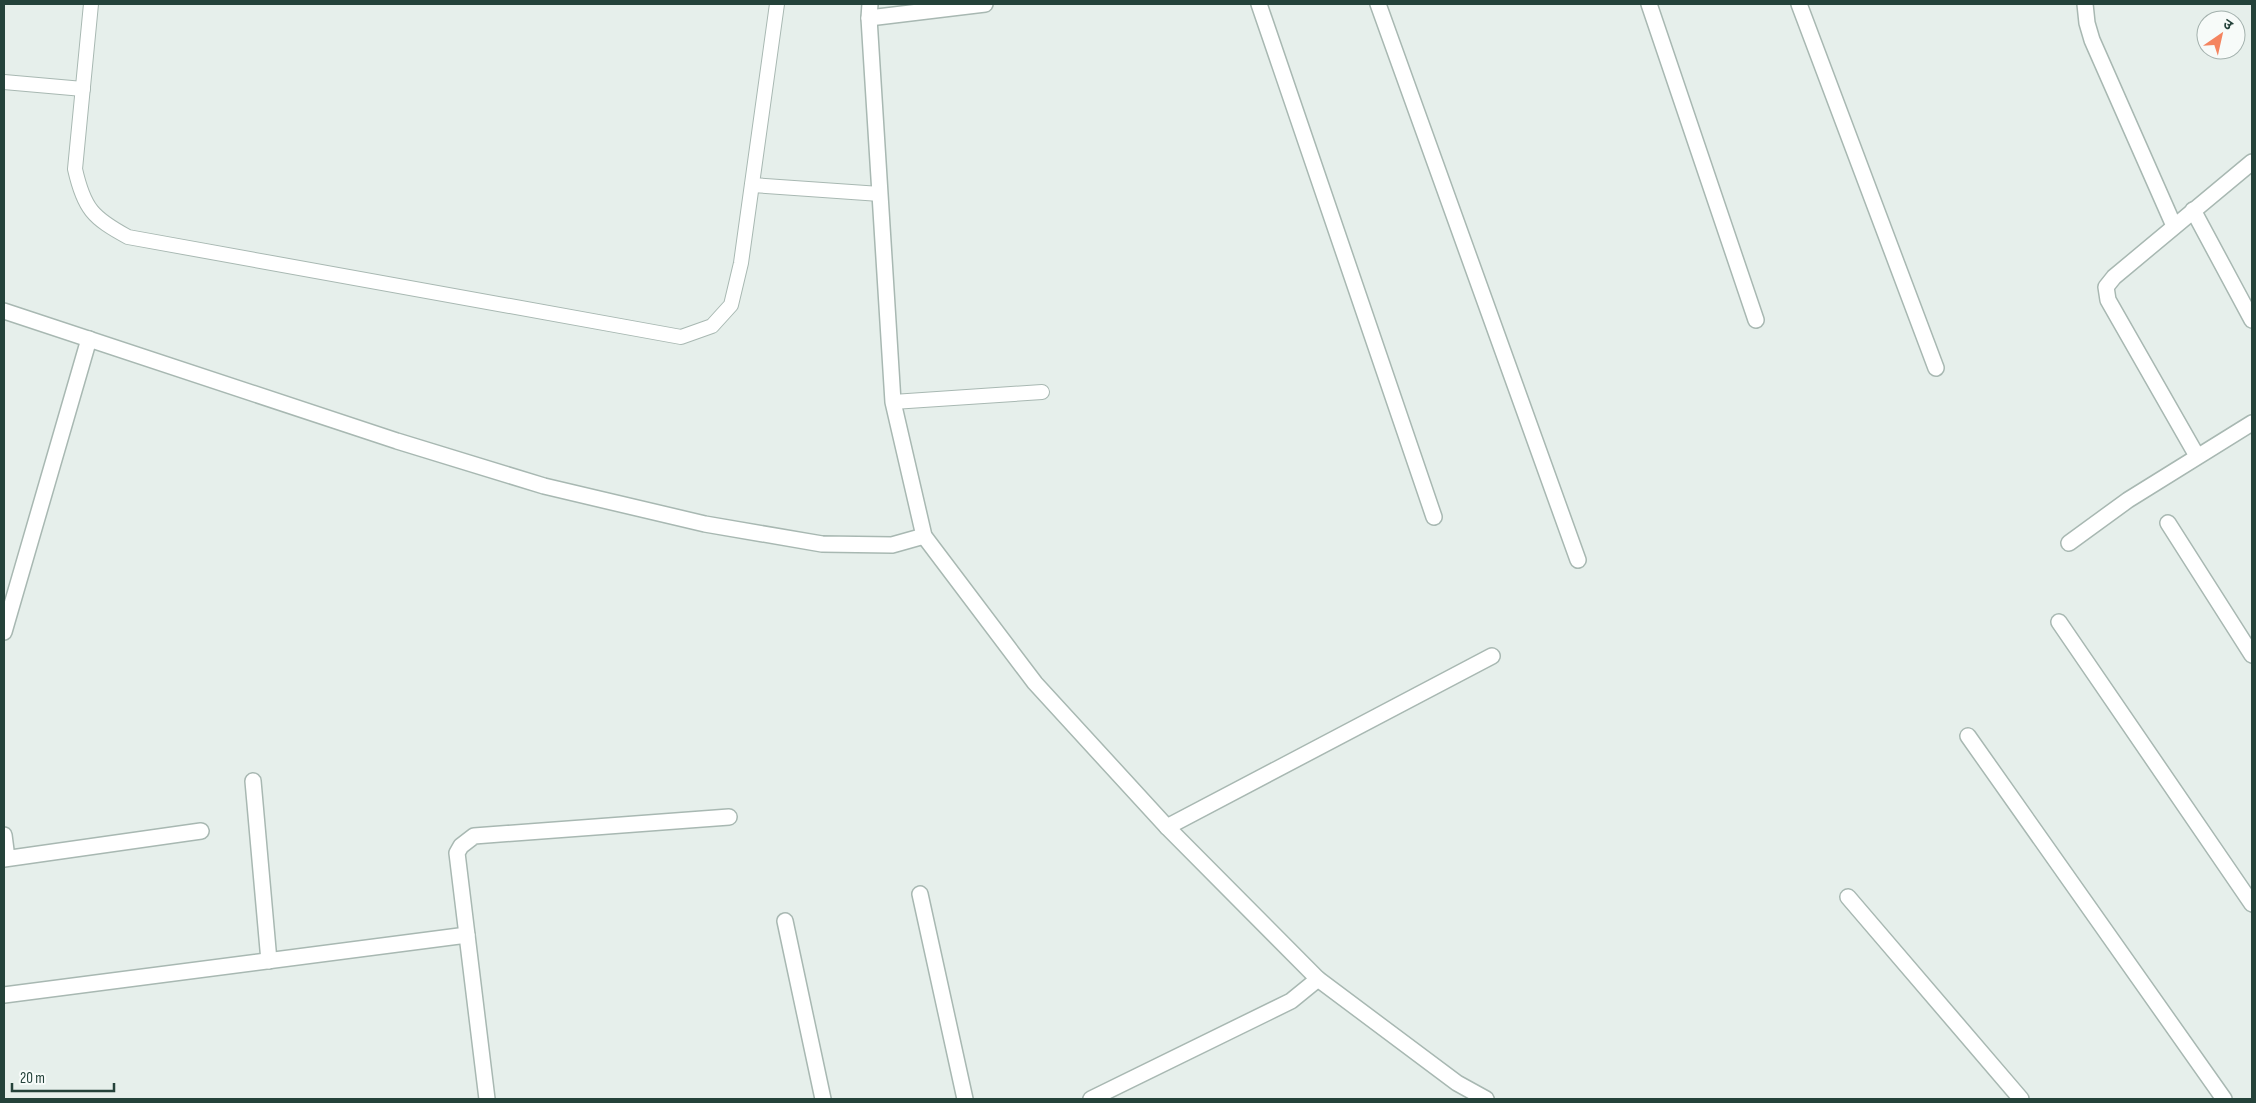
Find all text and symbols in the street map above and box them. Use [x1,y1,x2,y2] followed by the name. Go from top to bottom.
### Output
[2196,10,2246,60] north arrow
[2220,15,2237,34] text: उ
[12,1060,115,1092] scale bar
[20,1069,45,1088] text: 20 m

